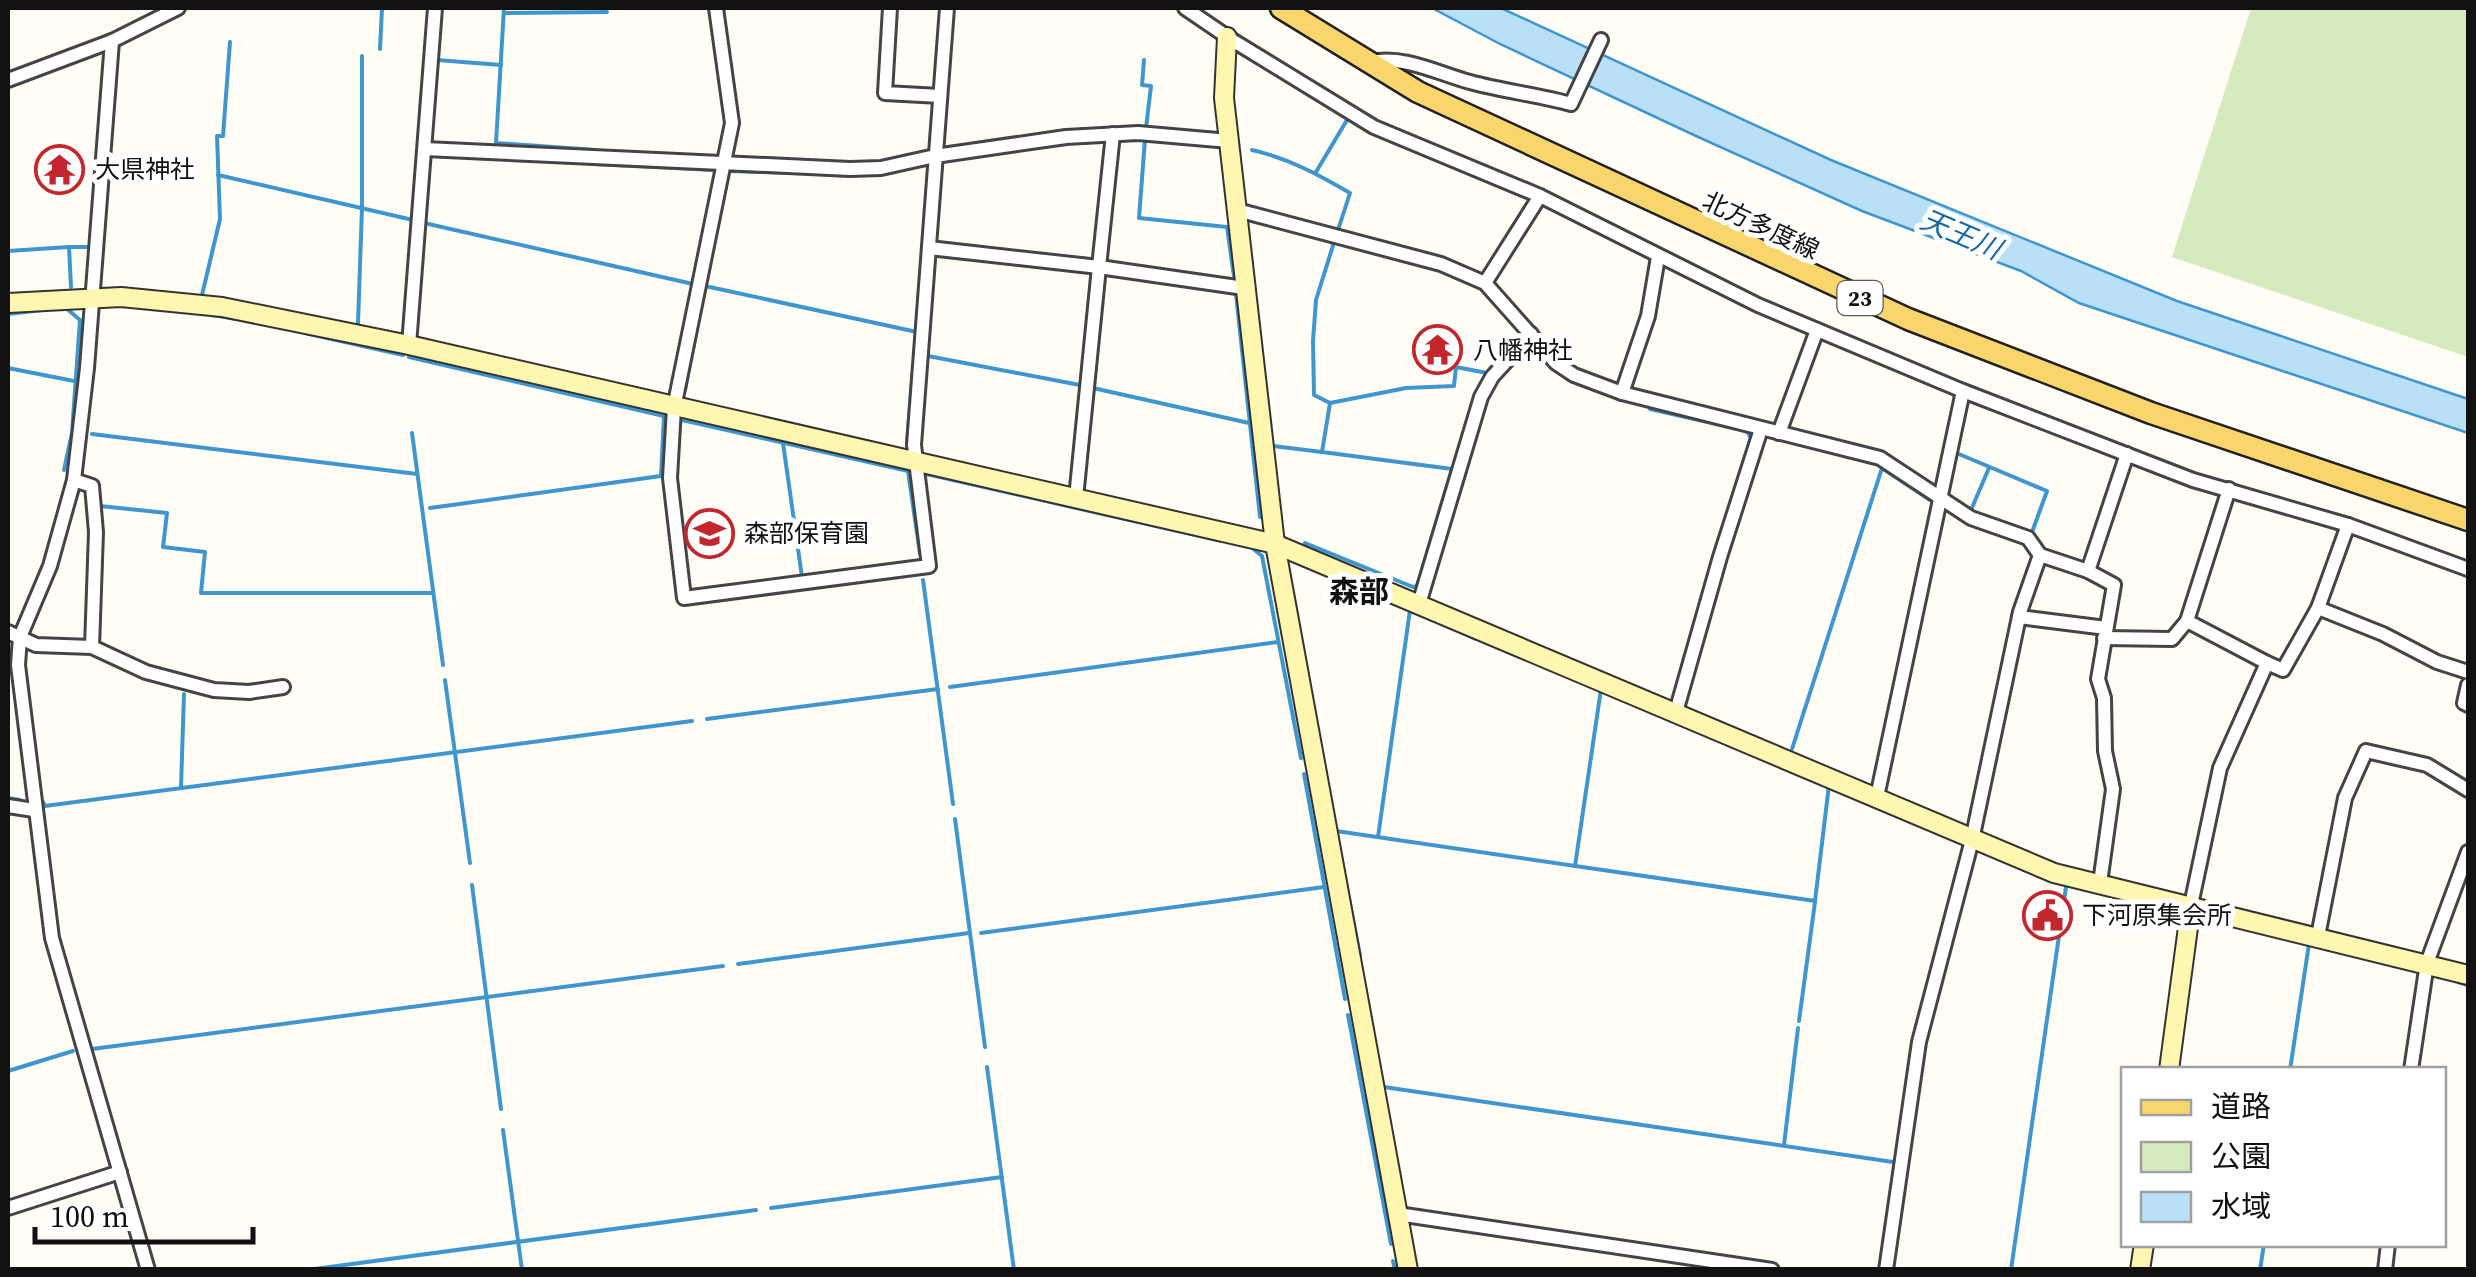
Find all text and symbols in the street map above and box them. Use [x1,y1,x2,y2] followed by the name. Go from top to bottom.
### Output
[34,143,86,195] temple icon: 大県神社
[95,152,195,186] place label: 大県神社
[1697,183,1825,267] street label: 北方多度線
[1915,200,2010,269] water label: 天王川
[1838,281,1882,315] road number: 23
[1412,324,1464,376] temple icon: 八幡神社
[1473,333,1573,367] place label: 八幡神社
[683,507,735,559] school or university icon: 森部保育園
[744,516,869,550] place label: 森部保育園
[1329,571,1389,612] district label: 森部
[2021,889,2073,941] public building icon: 下河原集会所
[2082,898,2232,932] place label: 下河原集会所
[2121,1067,2446,1247] legend
[2211,1086,2271,1127] text: 道路
[2211,1136,2271,1177] text: 公園
[35,1182,252,1244] scale bar
[2211,1186,2271,1227] text: 水域
[50,1196,129,1237] text: 100 m

